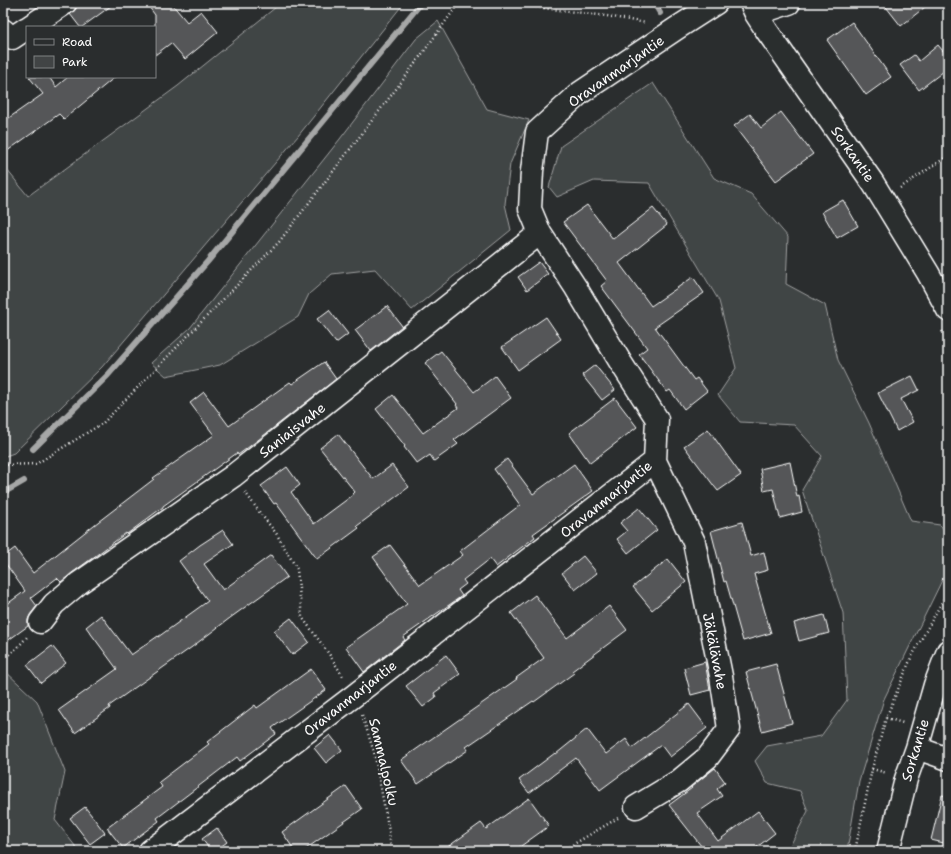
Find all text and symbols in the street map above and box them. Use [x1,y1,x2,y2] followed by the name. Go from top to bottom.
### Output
[26,26,156,78] legend
[564,31,668,111] street label: Oravanmarjantie
[62,34,93,50] text: Road
[62,54,88,70] text: Park
[827,123,879,186] street label: Sorkantie
[255,398,329,462] street label: Saniaisvahe
[556,456,656,542] street label: Oravanmarjantie
[699,611,731,691] street label: Jäkälävahe
[300,656,400,740] street label: Oravanmarjantie
[365,716,403,808] street label: Sammalpolku
[897,717,933,783] street label: Sorkantie

